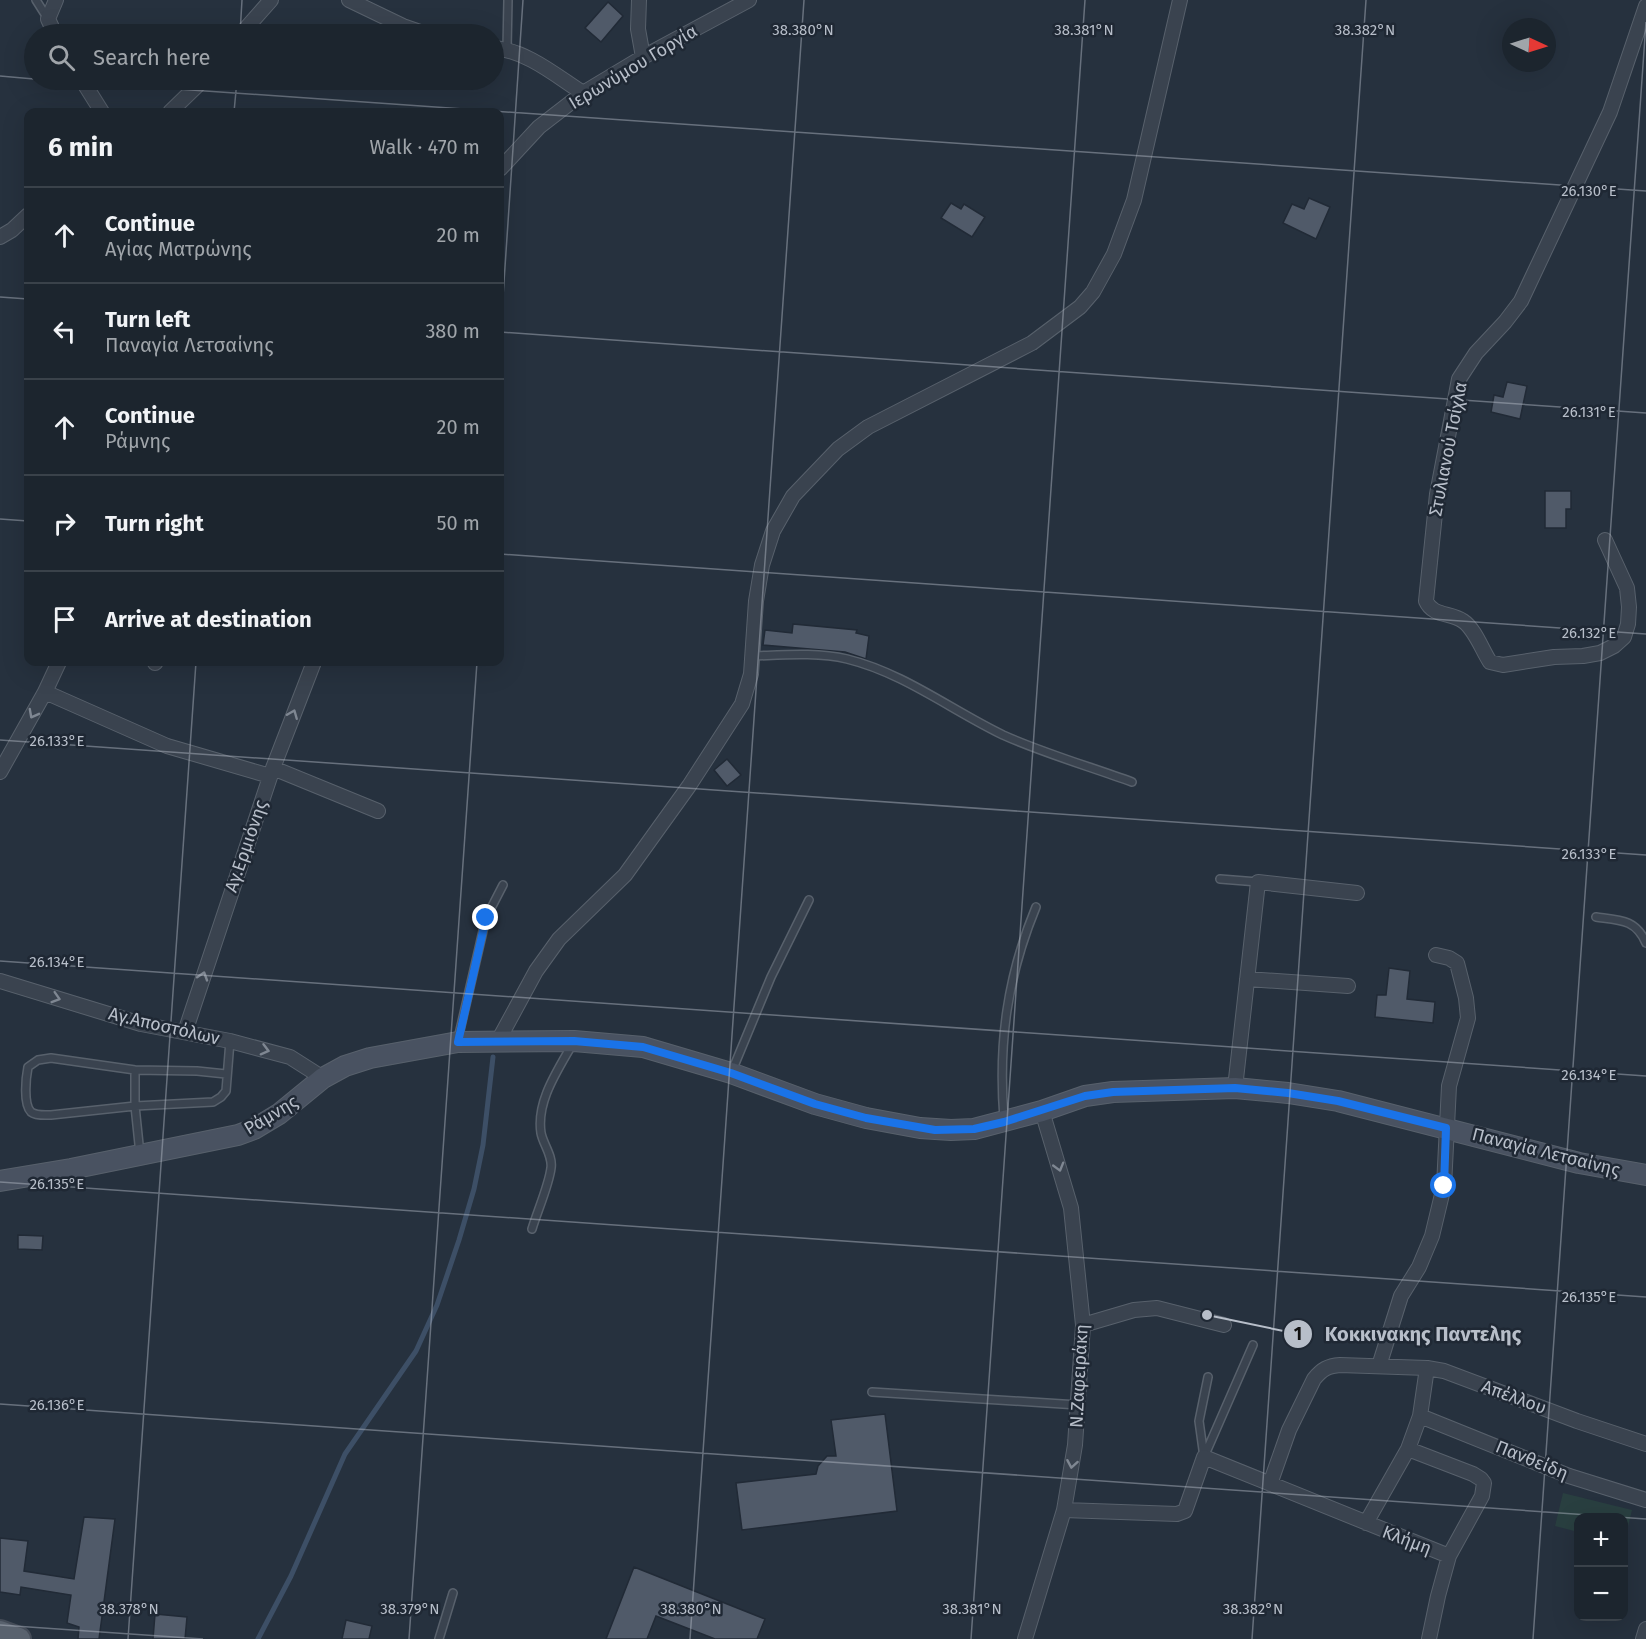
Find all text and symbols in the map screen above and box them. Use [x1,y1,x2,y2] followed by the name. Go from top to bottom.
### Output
[1502,18,1556,72] north arrow
[565,20,701,114] street label: Ιερωνύμου Γοργία
[772,21,834,39] text: 38.380°N
[1054,21,1114,39] text: 38.381°N
[1335,21,1395,39] text: 38.382°N
[24,24,504,90] search box
[45,41,78,74] icon: search
[93,44,211,71] text: Search here
[48,132,113,163] text: 6 min
[370,135,480,159] text: Walk · 470 m
[1561,182,1617,200] text: 26.130°E
[105,210,195,237] text: Continue
[48,219,81,252] icon: ahead
[437,223,480,247] text: 20 m
[105,237,252,261] text: Αγίας Ματρώνης
[105,306,190,333] text: Turn left
[48,315,81,348] icon: left
[425,319,480,343] text: 380 m
[105,333,274,357] text: Παναγία Λετσαίνης
[1424,380,1472,518] street label: Στυλιανού Τσίχλα
[105,402,195,429] text: Continue
[1562,403,1616,421] text: 26.131°E
[48,411,81,444] icon: ahead
[437,415,480,439] text: 20 m
[105,429,170,453] text: Ράμνης
[48,507,81,540] icon: right
[105,510,204,537] text: Turn right
[436,511,480,535] text: 50 m
[48,603,81,636] icon: arrive
[105,606,312,633] text: Arrive at destination
[1562,624,1616,642] text: 26.132°E
[29,708,40,718] one-way arrow
[285,709,298,720] one-way arrow
[30,732,84,750] text: 26.133°E
[220,796,272,895] street label: Αγ.Ερμιόνης
[1562,845,1616,863] text: 26.133°E
[472,904,498,930] route end
[29,953,85,971] text: 26.134°E
[196,971,208,982] one-way arrow
[50,991,61,1003] one-way arrow
[106,1003,222,1050] street label: Αγ.Αποστόλων
[260,1043,270,1056] one-way arrow
[1561,1066,1617,1084] text: 26.134°E
[240,1090,302,1140] street label: Ράμνης
[1470,1123,1623,1181] street label: Παναγία Λετσαίνης
[1052,1161,1064,1172] one-way arrow
[1430,1172,1456,1198] route start
[30,1175,84,1193] text: 26.135°E
[1562,1288,1616,1306] text: 26.135°E
[1283,1315,1534,1353] callout: Κοκκινακης Παντελης
[1325,1322,1522,1346] text: Κοκκινακης Παντελης
[1294,1323,1302,1345] text: 1
[1065,1324,1093,1428] street label: Ν.Ζαφειράκη
[1479,1375,1549,1419] street label: Απέλλου
[29,1396,85,1414] text: 26.136°E
[1492,1435,1572,1485] street label: Πανθείδη
[1066,1458,1079,1468] one-way arrow
[1574,1513,1628,1621] map controls
[1574,1513,1628,1567] button: +
[1379,1521,1435,1559] street label: Κλήμη
[1574,1567,1628,1621] button: −
[99,1600,159,1618] text: 38.378°N
[380,1600,440,1618] text: 38.379°N
[660,1600,722,1618] text: 38.380°N
[942,1600,1002,1618] text: 38.381°N
[1223,1600,1283,1618] text: 38.382°N

